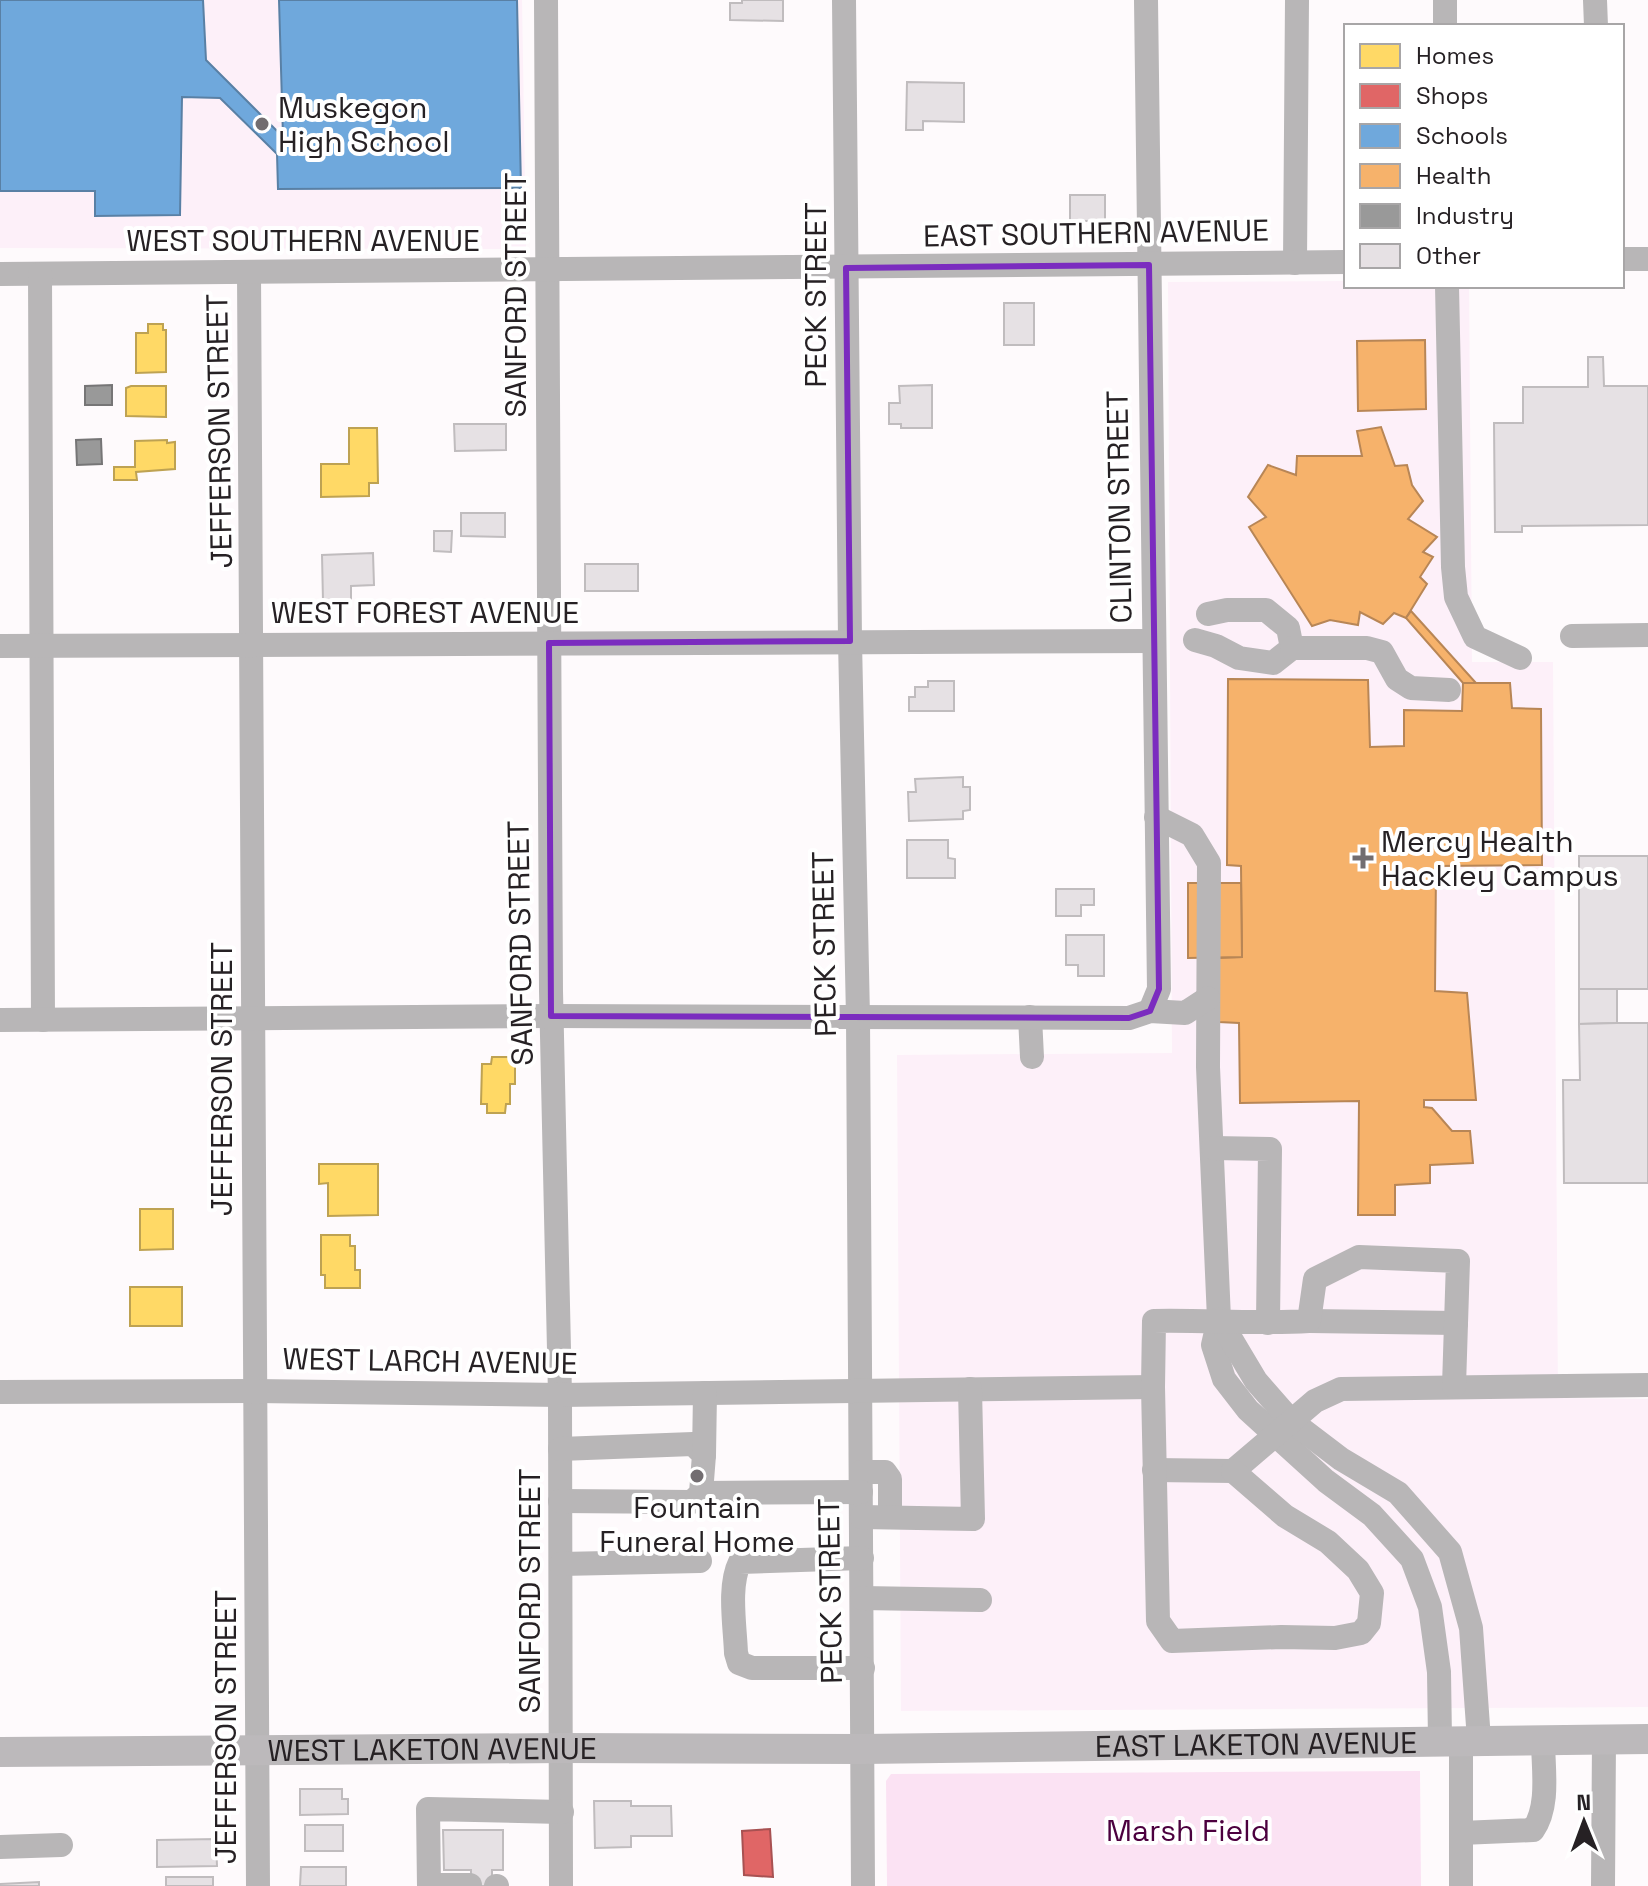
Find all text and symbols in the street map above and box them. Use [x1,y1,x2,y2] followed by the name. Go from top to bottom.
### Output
[1344,24,1624,288] legend
[1416,40,1494,71] text: Homes
[1416,80,1488,111] text: Shops
[278,88,450,161] place label: Muskegon High School
[253,115,271,133] marker: Muskegon High School
[1416,120,1508,151] text: Schools
[1416,160,1491,191] text: Health
[496,172,535,418] street label: SANFORD STREET
[1416,200,1514,231] text: Industry
[796,202,835,388] street label: PECK STREET
[923,210,1269,256] street label: EAST SOUTHERN AVENUE
[126,221,480,260] street label: WEST SOUTHERN AVENUE
[1416,240,1481,271] text: Other
[197,293,241,569] street label: JEFFERSON STREET
[1097,390,1141,624] street label: CLINTON STREET
[271,593,579,632] street label: WEST FOREST AVENUE
[498,820,542,1066] street label: SANFORD STREET
[1381,822,1619,895] place label: Mercy Health Hackley Campus
[1352,847,1374,869] marker: Mercy Health Hackley Campus
[803,851,845,1037] street label: PECK STREET
[202,942,241,1216] street label: JEFFERSON STREET
[282,1339,578,1383] street label: WEST LARCH AVENUE
[688,1467,706,1485] marker: Fountain Funeral Home
[510,1468,549,1714] street label: SANFORD STREET
[599,1488,795,1561] place label: Fountain Funeral Home
[809,1498,851,1684] street label: PECK STREET
[206,1590,245,1864] street label: JEFFERSON STREET
[1095,1722,1417,1766] street label: EAST LAKETON AVENUE
[267,1728,597,1770] street label: WEST LAKETON AVENUE
[1544,1782,1624,1862] north arrow
[1576,1788,1591,1816] text: N
[1106,1811,1270,1850] park label: Marsh Field

